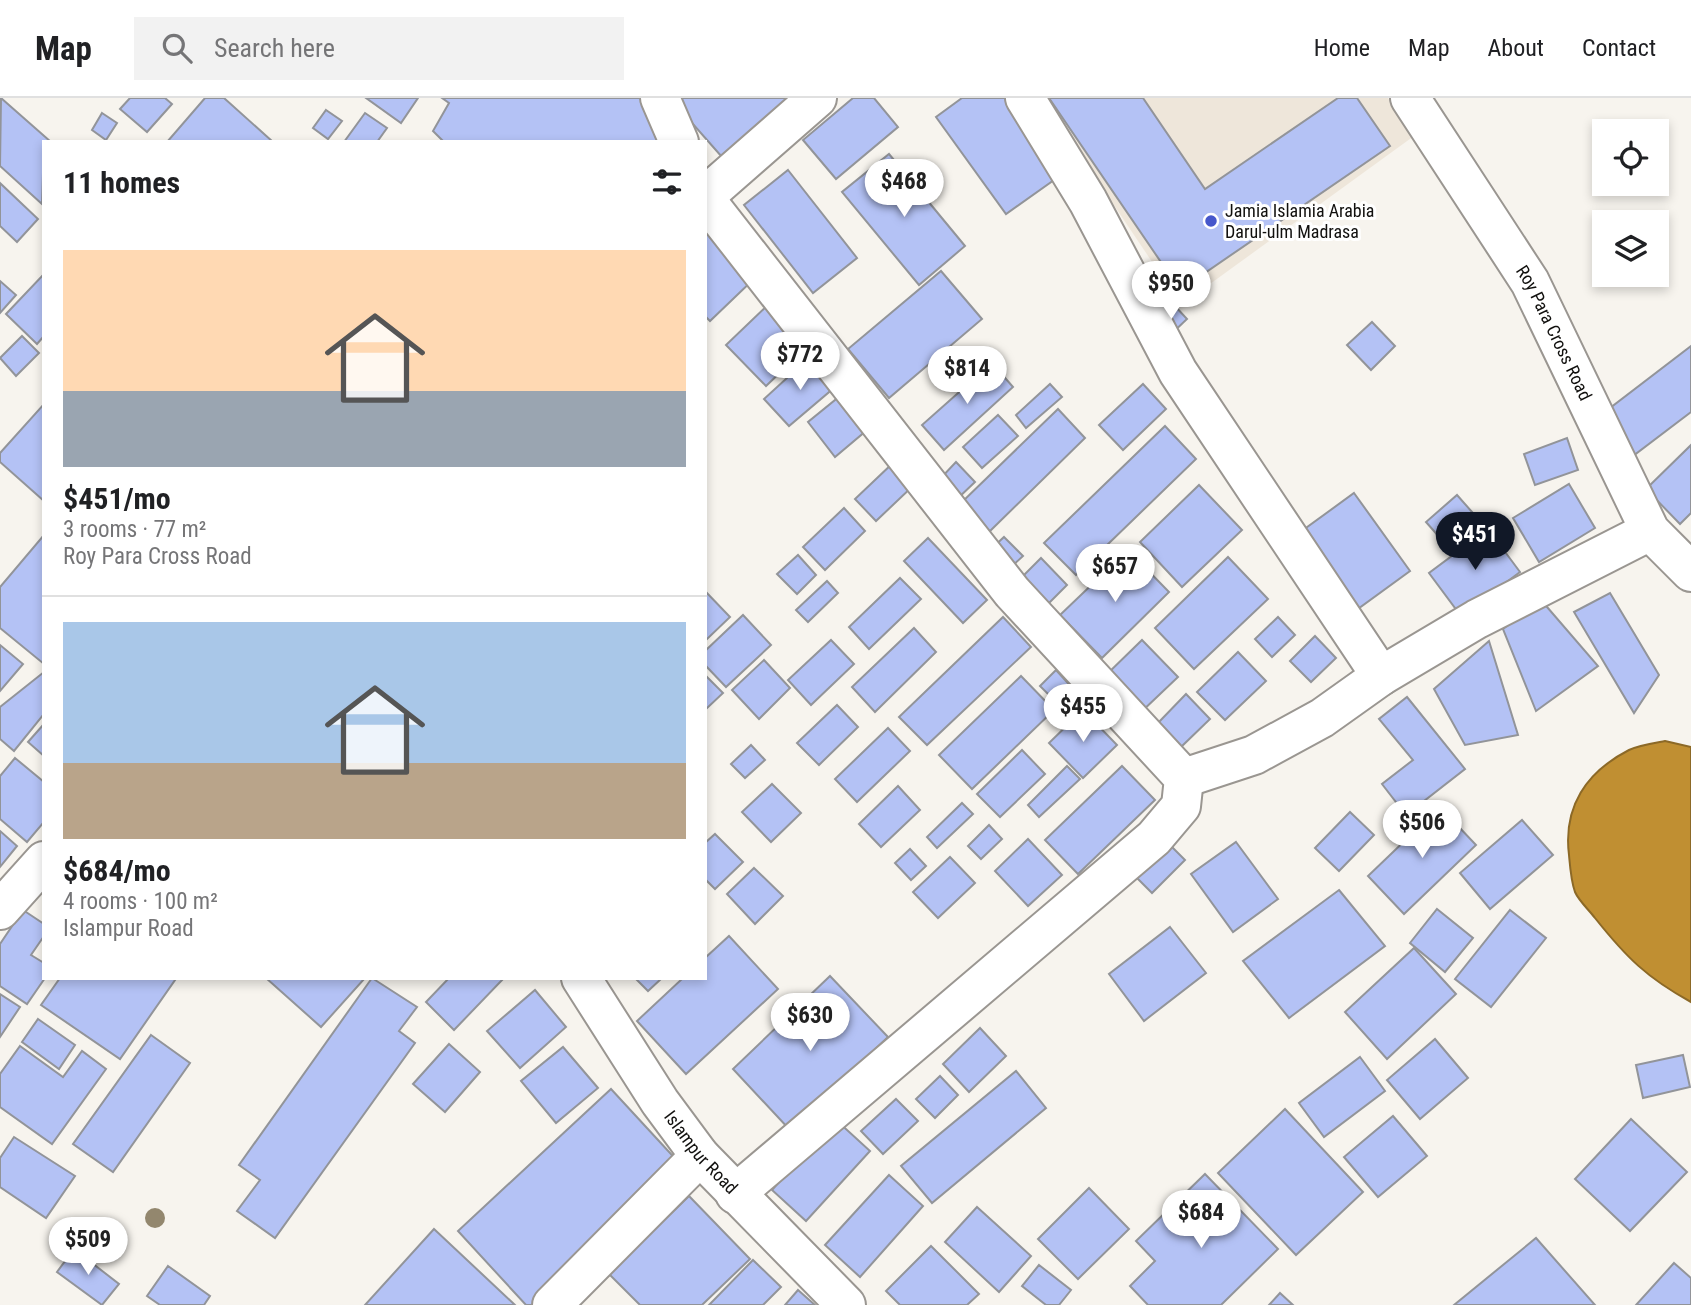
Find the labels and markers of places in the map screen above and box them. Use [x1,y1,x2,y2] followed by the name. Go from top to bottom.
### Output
[863,159,945,219] pin: $468
[1225,200,1374,242] place label: Jamia Islamia Arabia Darul-ulm Madrasa
[1203,213,1219,229] marker: Jamia Islamia Arabia Darul-ulm Madrasa
[1130,262,1212,321] pin: $950
[759,332,841,392] pin: $772
[926,346,1008,406] pin: $814
[1434,512,1516,572] pin: $451
[1074,545,1156,604] pin: $657
[1042,684,1124,744] pin: $455
[1381,800,1463,860] pin: $506
[769,993,851,1053] pin: $630
[1160,1190,1242,1250] pin: $684
[47,1218,129,1277] pin: $509

